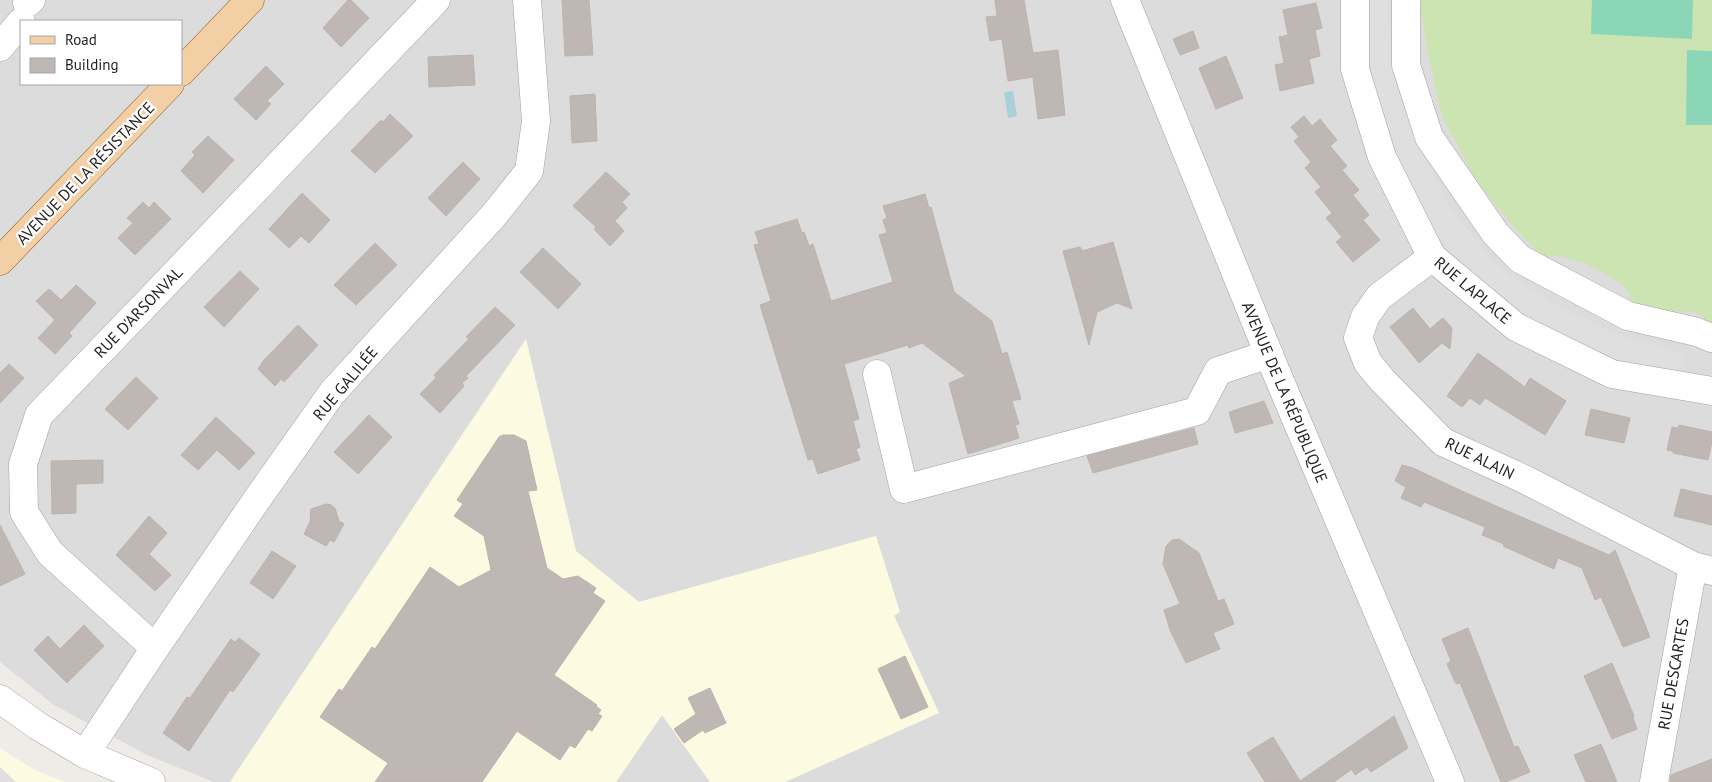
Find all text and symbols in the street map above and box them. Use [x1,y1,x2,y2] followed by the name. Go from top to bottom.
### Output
[20,20,182,85] legend
[65,30,97,49] text: Road
[65,55,119,74] text: Building
[12,98,158,248] street label: AVENUE DE LA RÉSISTANCE
[1430,252,1516,328] street label: RUE LAPLACE
[89,262,187,362] street label: RUE D'ARSONVAL
[1238,298,1332,486] street label: AVENUE DE LA RÉPUBLIQUE
[308,342,382,424] street label: RUE GALILÉE
[1442,433,1518,483] street label: RUE ALAIN
[1653,617,1693,731] street label: RUE DESCARTES

